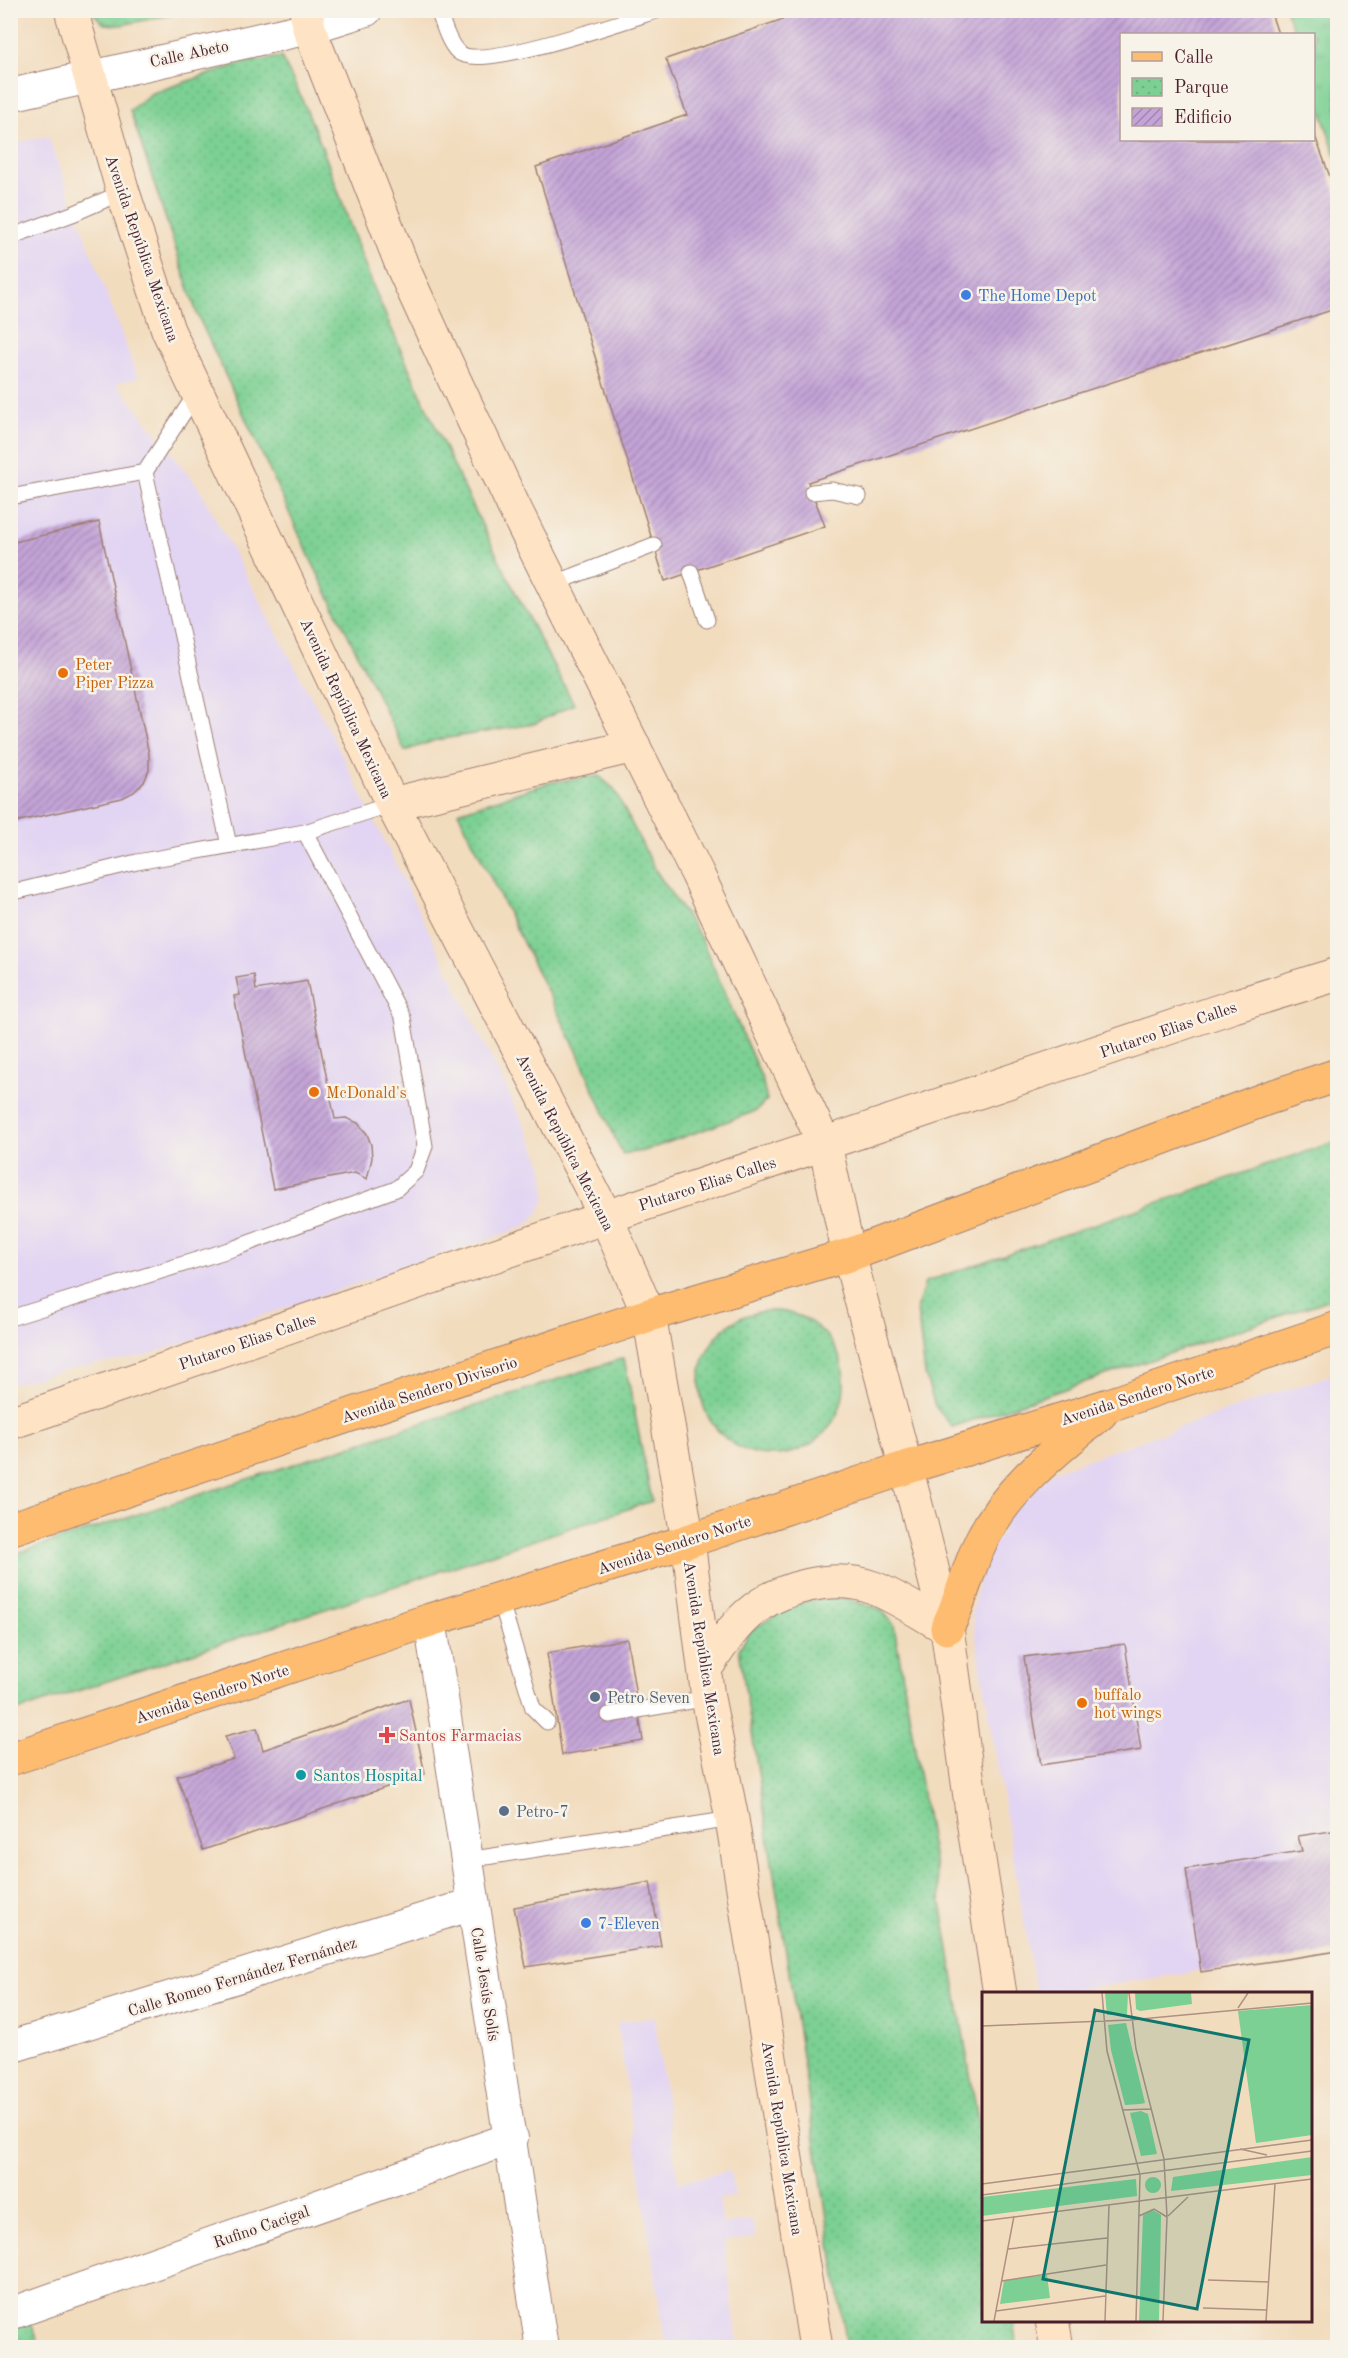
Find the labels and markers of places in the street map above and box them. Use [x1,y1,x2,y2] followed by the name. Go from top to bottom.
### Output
[959,288,973,302] marker: The Home Depot
[978,289,1097,305] place label: The Home Depot
[75,658,154,692] place label: Peter Piper Pizza
[56,666,70,680] marker: Peter Piper Pizza
[307,1085,321,1099] marker: McDonald's
[326,1086,407,1102] place label: McDonald's
[1094,1688,1162,1722] place label: buffalo hot wings
[588,1690,602,1704] marker: Petro Seven
[607,1691,690,1707] place label: Petro Seven
[1075,1696,1089,1710] marker: buffalo hot wings
[380,1728,394,1742] marker: Santos Farmacias
[399,1729,521,1745] place label: Santos Farmacias
[294,1768,308,1782] marker: Santos Hospital
[313,1769,422,1785] place label: Santos Hospital
[497,1804,511,1818] marker: Petro-7
[516,1805,569,1821] place label: Petro-7
[579,1916,593,1930] marker: 7-Eleven
[598,1917,660,1933] place label: 7-Eleven

